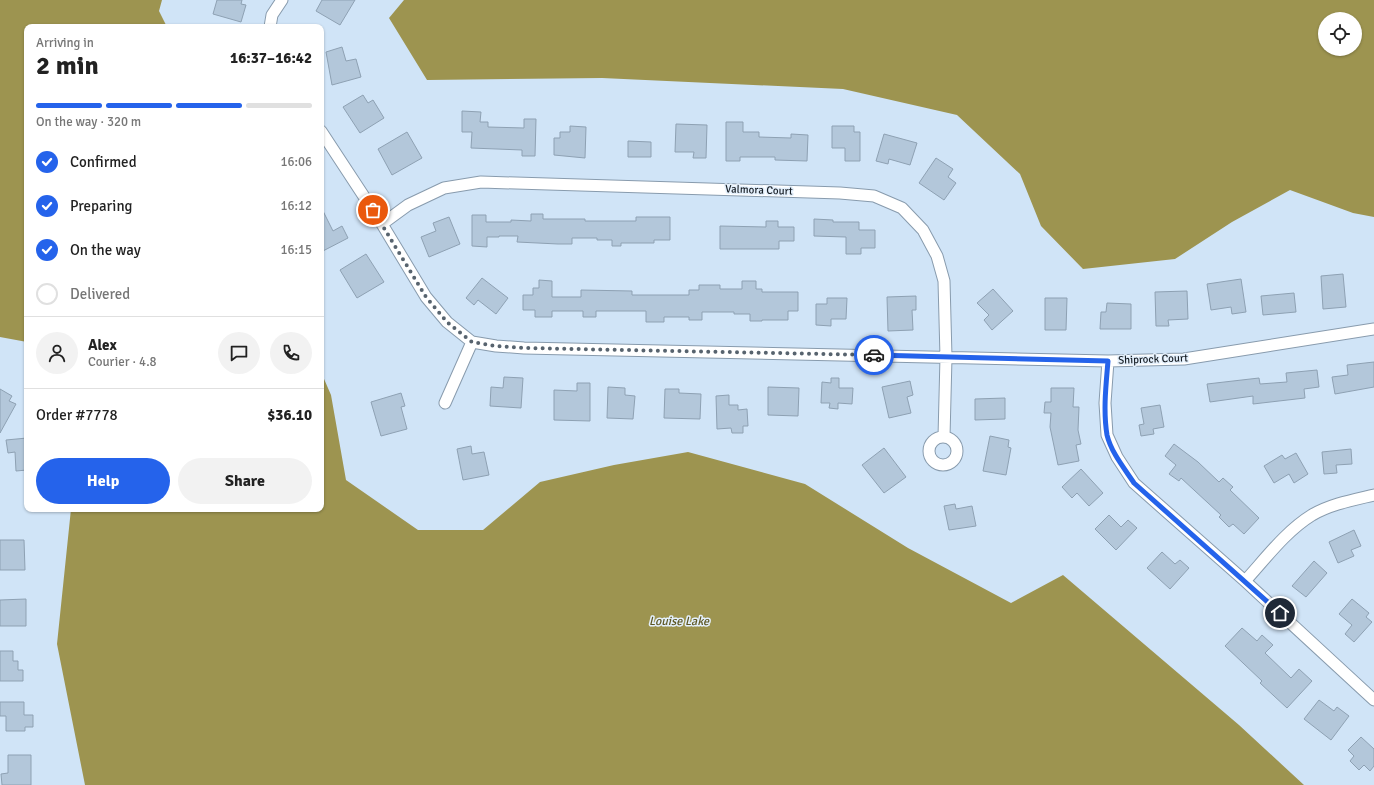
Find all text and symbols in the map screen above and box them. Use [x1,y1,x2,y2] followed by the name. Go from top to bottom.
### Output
[1318,12,1362,56] map controls
[1318,12,1362,56] button: locate
[36,35,94,51] text: Arriving in
[230,49,312,67] text: 16:37–16:42
[36,50,99,82] text: 2 min
[36,114,141,130] text: On the way · 320 m
[36,151,58,173] icon: check
[70,153,137,171] text: Confirmed
[280,154,312,170] text: 16:06
[725,182,793,198] street label: Valmora Court
[356,193,390,227] pin
[36,195,58,217] icon: check
[70,197,133,215] text: Preparing
[280,198,312,214] text: 16:12
[362,199,384,221] icon: bag
[36,239,58,261] icon: check
[70,241,141,259] text: On the way
[280,242,312,258] text: 16:15
[70,285,130,303] text: Delivered
[36,332,78,374] button: person
[218,332,260,374] button: chat
[270,332,312,374] button: phone
[854,335,894,375] courier
[88,336,117,354] text: Alex
[863,344,885,366] icon: car
[1118,351,1188,367] street label: Shiprock Court
[88,354,157,370] text: Courier · 4.8
[36,406,118,424] text: Order #7778
[267,406,312,424] text: $36.10
[36,458,170,504] button: Help
[178,458,312,504] button: Share
[1263,596,1297,630] pin
[1269,602,1291,624] icon: home
[649,614,710,629] water label: Louise Lake

